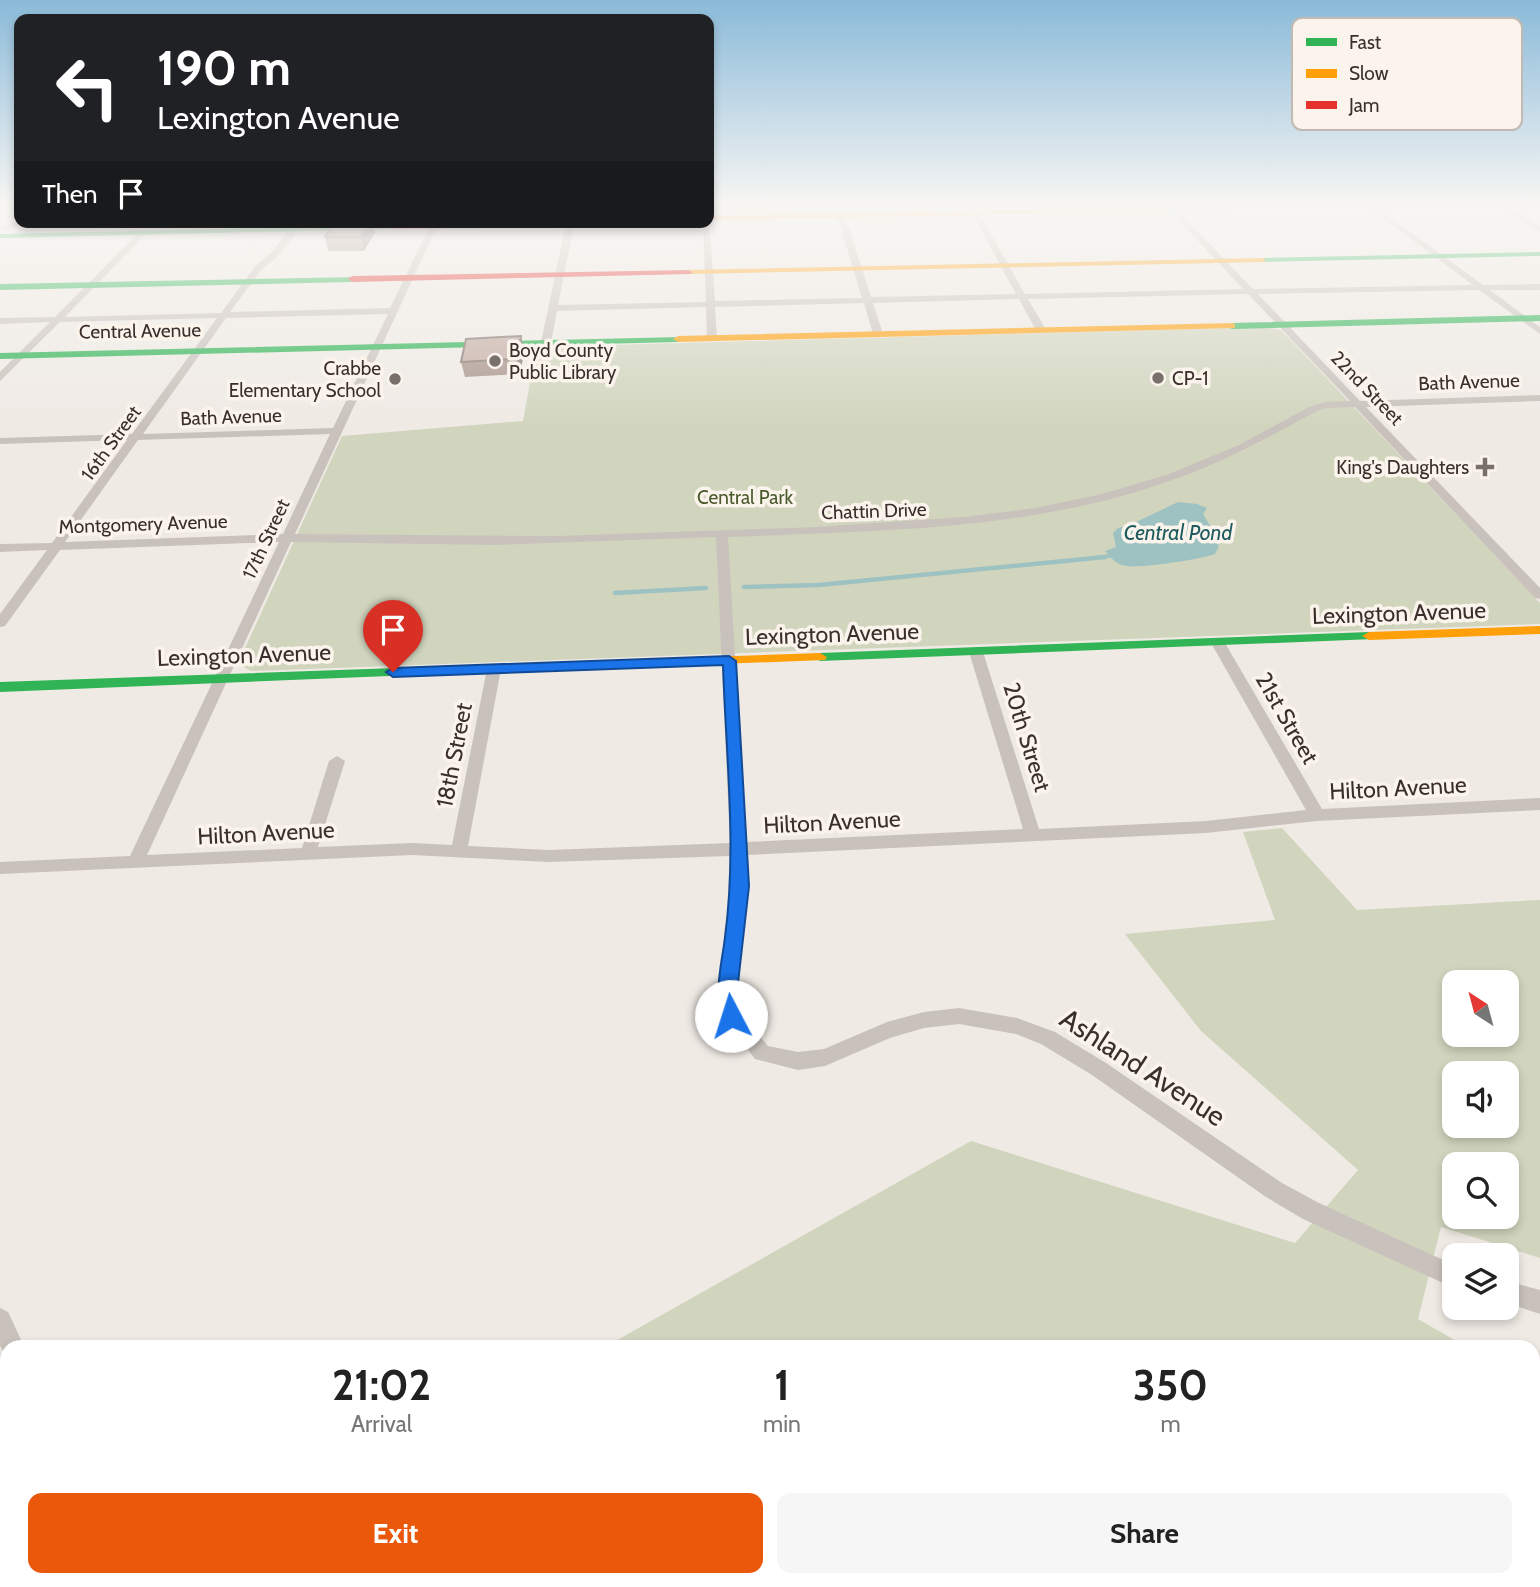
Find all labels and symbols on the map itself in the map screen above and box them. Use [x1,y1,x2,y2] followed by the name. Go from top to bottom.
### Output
[1292,18,1522,130] legend
[1349,31,1382,54] text: Fast
[1349,62,1389,85] text: Slow
[1348,94,1379,117] text: Jam
[79,318,201,344] street label: Central Avenue
[509,339,617,384] place label: Boyd County Public Library
[1326,346,1408,430] street label: 22nd Street
[487,353,503,369] marker: Boyd County Public Library
[229,357,382,402] place label: Crabbe Elementary School
[1172,367,1209,390] place label: CP-1
[1418,369,1520,395] street label: Bath Avenue
[1150,370,1166,386] marker: CP-1
[387,371,403,387] marker: Crabbe Elementary School
[76,401,146,485] street label: 16th Street
[180,404,282,430] street label: Bath Avenue
[1336,456,1469,479] place label: King's Daughters
[1475,457,1495,477] marker: King's Daughters
[697,486,793,509] park label: Central Park
[237,495,295,583] street label: 17th Street
[821,498,927,524] street label: Chattin Drive
[58,510,228,538] street label: Montgomery Avenue
[1124,520,1233,545] water label: Central Pond
[1311,596,1487,630] street label: Lexington Avenue
[363,600,423,672] pin
[744,617,920,651] street label: Lexington Avenue
[156,638,332,672] street label: Lexington Avenue
[1250,667,1325,769] street label: 21st Street
[997,679,1057,795] street label: 20th Street
[430,700,478,810] street label: 18th Street
[1329,770,1468,806] street label: Hilton Avenue
[763,804,902,840] street label: Hilton Avenue
[197,815,336,851] street label: Hilton Avenue
[1442,970,1519,1046] north arrow
[694,979,768,1053] position arrow
[1054,1001,1232,1133] street label: Ashland Avenue

